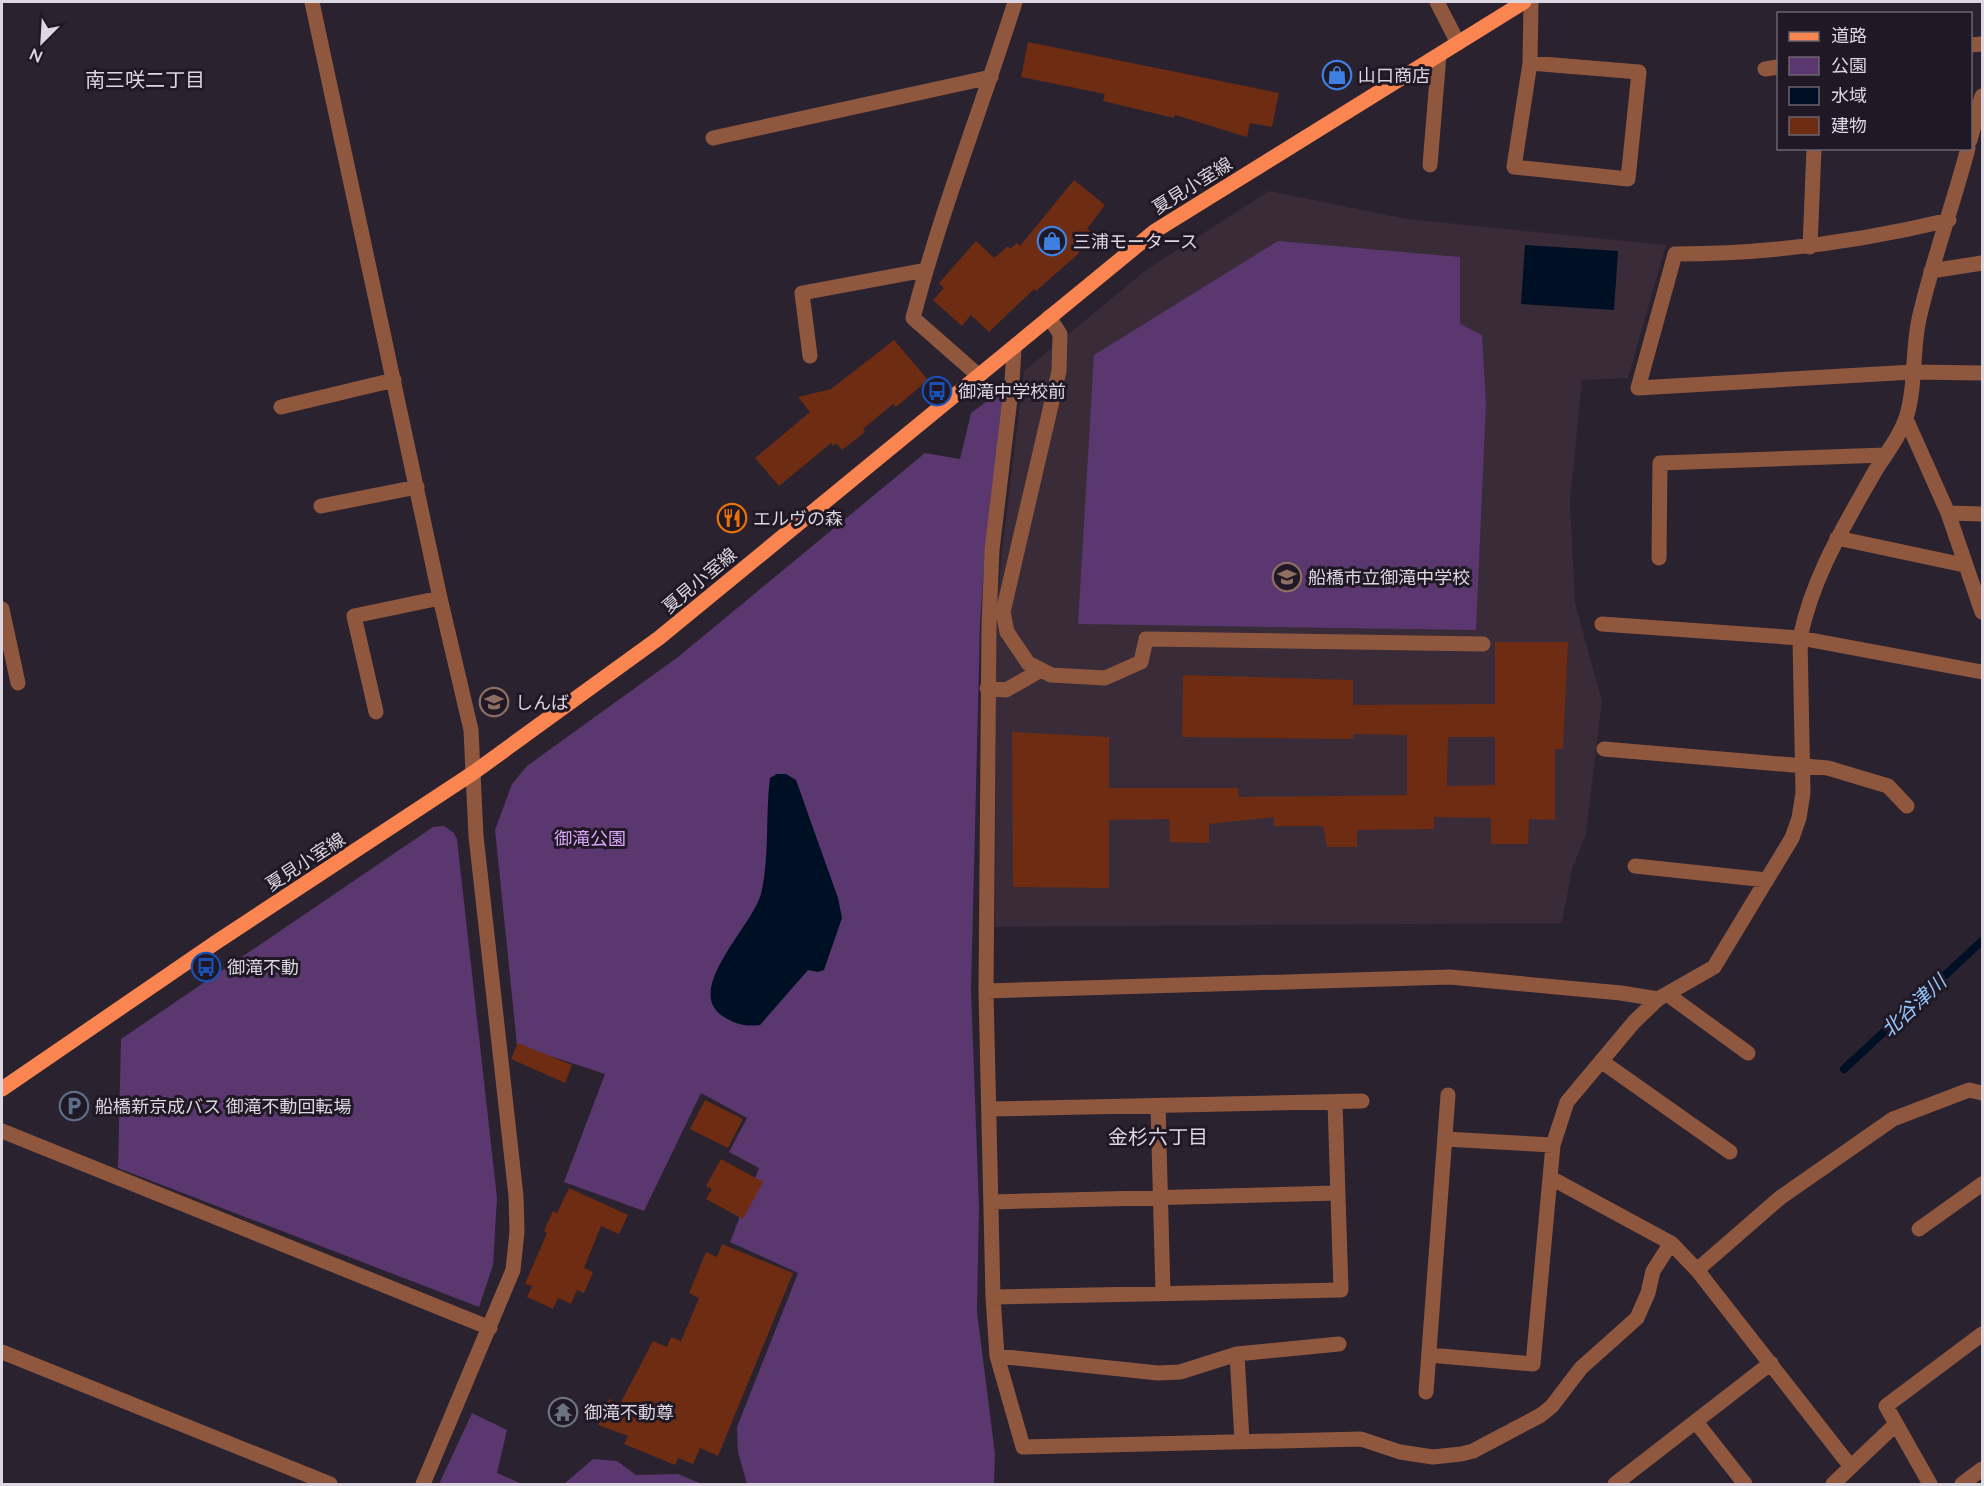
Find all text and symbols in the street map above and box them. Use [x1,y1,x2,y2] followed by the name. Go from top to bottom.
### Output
[12,12,72,72] north arrow
[1777,12,1972,150] legend
[1831,24,1867,46] text: 道路
[26,45,45,67] text: N
[1831,54,1867,76] text: 公園
[1321,59,1353,91] shop icon: 山口商店
[1358,64,1430,86] place label: 山口商店
[85,67,205,91] district label: 南三咲二丁目
[1831,84,1867,106] text: 水域
[1831,114,1867,136] text: 建物
[1148,152,1236,218] street label: 夏見小室線
[1036,225,1068,257] shop icon: 三浦モータース
[1073,230,1198,252] place label: 三浦モータース
[921,375,953,407] bus stop icon: 御滝中学校前
[958,380,1066,402] place label: 御滝中学校前
[716,502,748,534] restaurant icon: エルヴの森
[753,507,843,529] place label: エルヴの森
[657,543,741,617] street label: 夏見小室線
[1271,561,1303,593] school or university icon: 船橋市立御滝中学校
[1308,566,1470,588] place label: 船橋市立御滝中学校
[478,686,510,718] school or university icon: しんば
[515,691,569,713] place label: しんば
[261,827,349,895] street label: 夏見小室線
[554,827,626,849] park label: 御滝公園
[190,951,222,983] bus stop icon: 御滝不動
[227,956,299,978] place label: 御滝不動
[1876,968,1952,1041] water label: 北谷津川
[58,1090,90,1122] parking icon: 船橋新京成バス 御滝不動回転場
[95,1095,352,1117] place label: 船橋新京成バス 御滝不動回転場
[1108,1124,1208,1148] district label: 金杉六丁目
[547,1396,579,1428] temple icon: 御滝不動尊
[584,1401,674,1423] place label: 御滝不動尊

